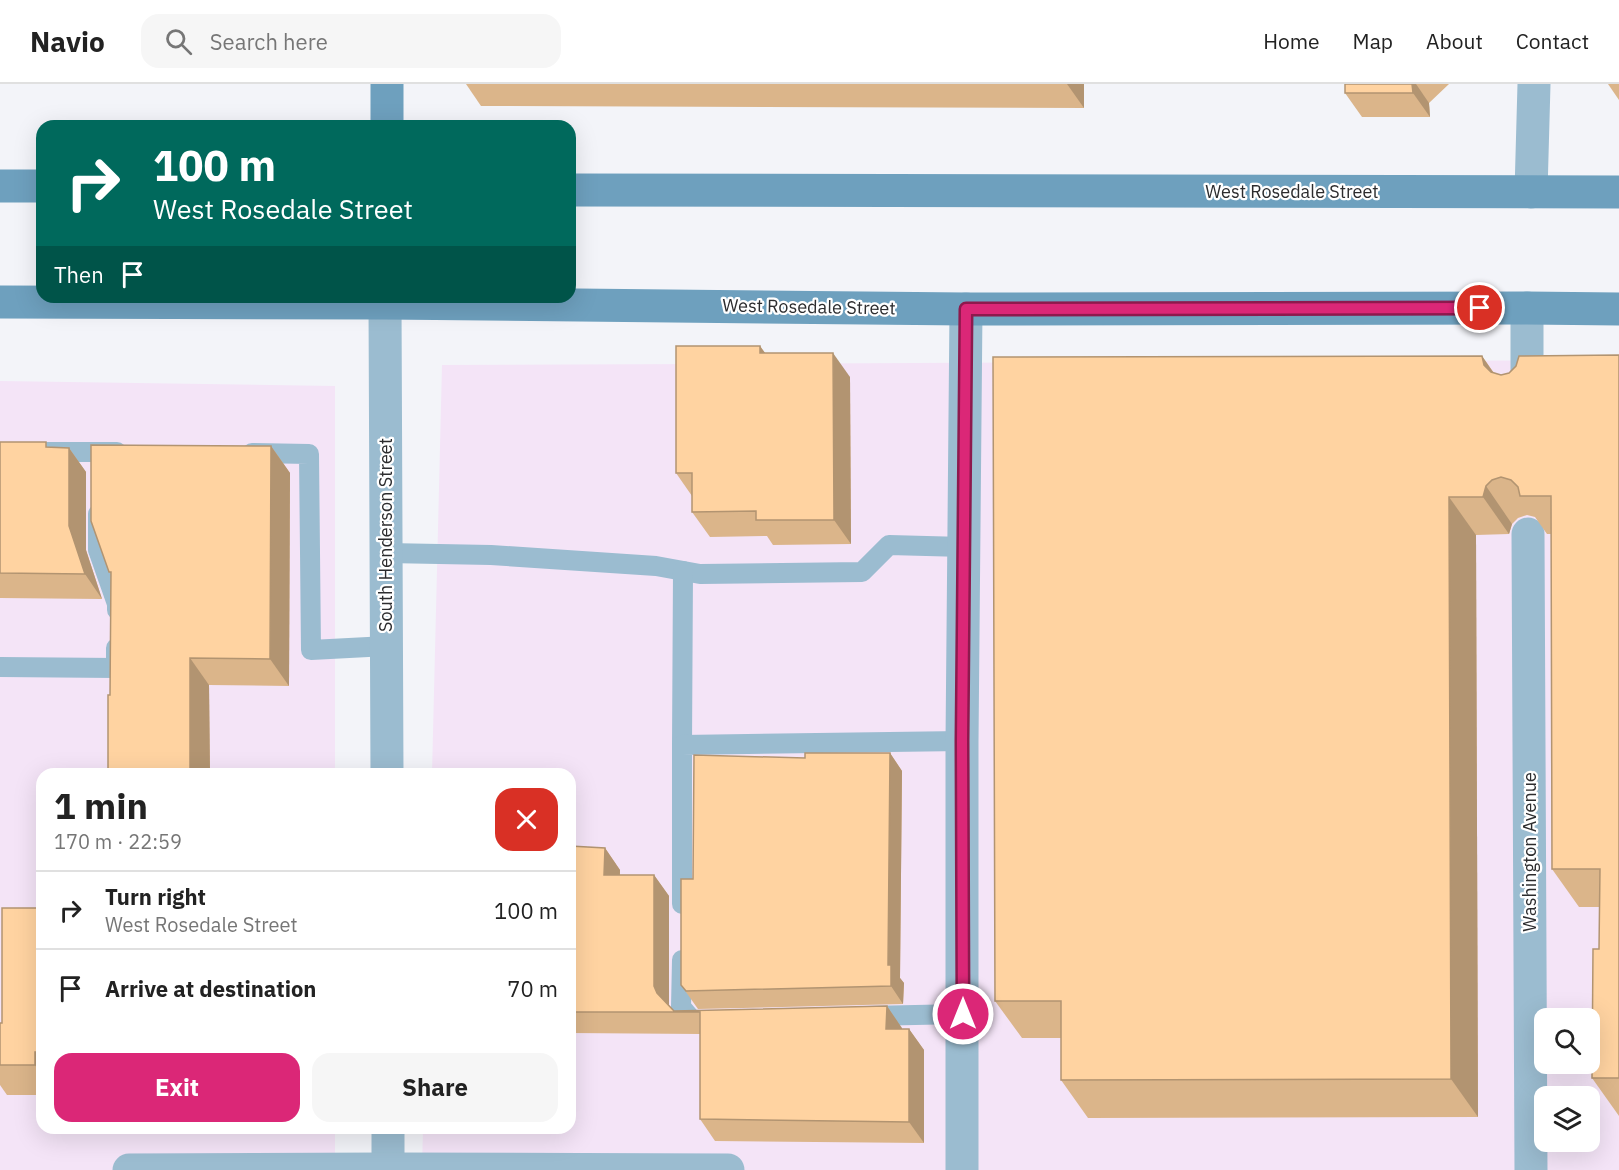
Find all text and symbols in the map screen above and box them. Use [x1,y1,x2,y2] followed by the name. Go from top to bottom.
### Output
[141,14,561,68] search box
[30,23,105,60] text: Navio
[162,25,195,58] icon: search
[210,27,328,56] text: Search here
[1263,27,1320,55] text: Home
[1353,27,1393,55] text: Map
[1426,27,1483,55] text: About
[1516,27,1589,55] text: Contact
[153,138,276,193] text: 100 m
[54,144,132,222] icon: right
[1205,180,1379,203] street label: West Rosedale Street
[153,191,413,226] text: West Rosedale Street
[116,258,149,291] icon: arrive
[54,260,104,289] text: Then
[1454,282,1505,333] pin
[1463,291,1496,324] icon: arrive
[722,293,896,320] street label: West Rosedale Street
[374,438,397,632] street label: South Henderson Street
[1518,772,1541,932] street label: Washington Avenue
[54,782,148,829] text: 1 min
[495,788,558,851] button: close
[54,828,182,855] text: 170 m · 22:59
[105,882,206,911] text: Turn right
[54,894,87,927] icon: right
[494,896,558,925] text: 100 m
[105,911,298,938] text: West Rosedale Street
[54,972,87,1005] icon: arrive
[105,974,316,1003] text: Arrive at destination
[507,974,558,1003] text: 70 m
[931,982,995,1046] position arrow
[1534,1008,1600,1152] map controls
[1534,1008,1600,1074] button: search
[54,1053,300,1122] button: Exit
[312,1053,558,1122] button: Share
[1534,1086,1600,1152] button: layers

